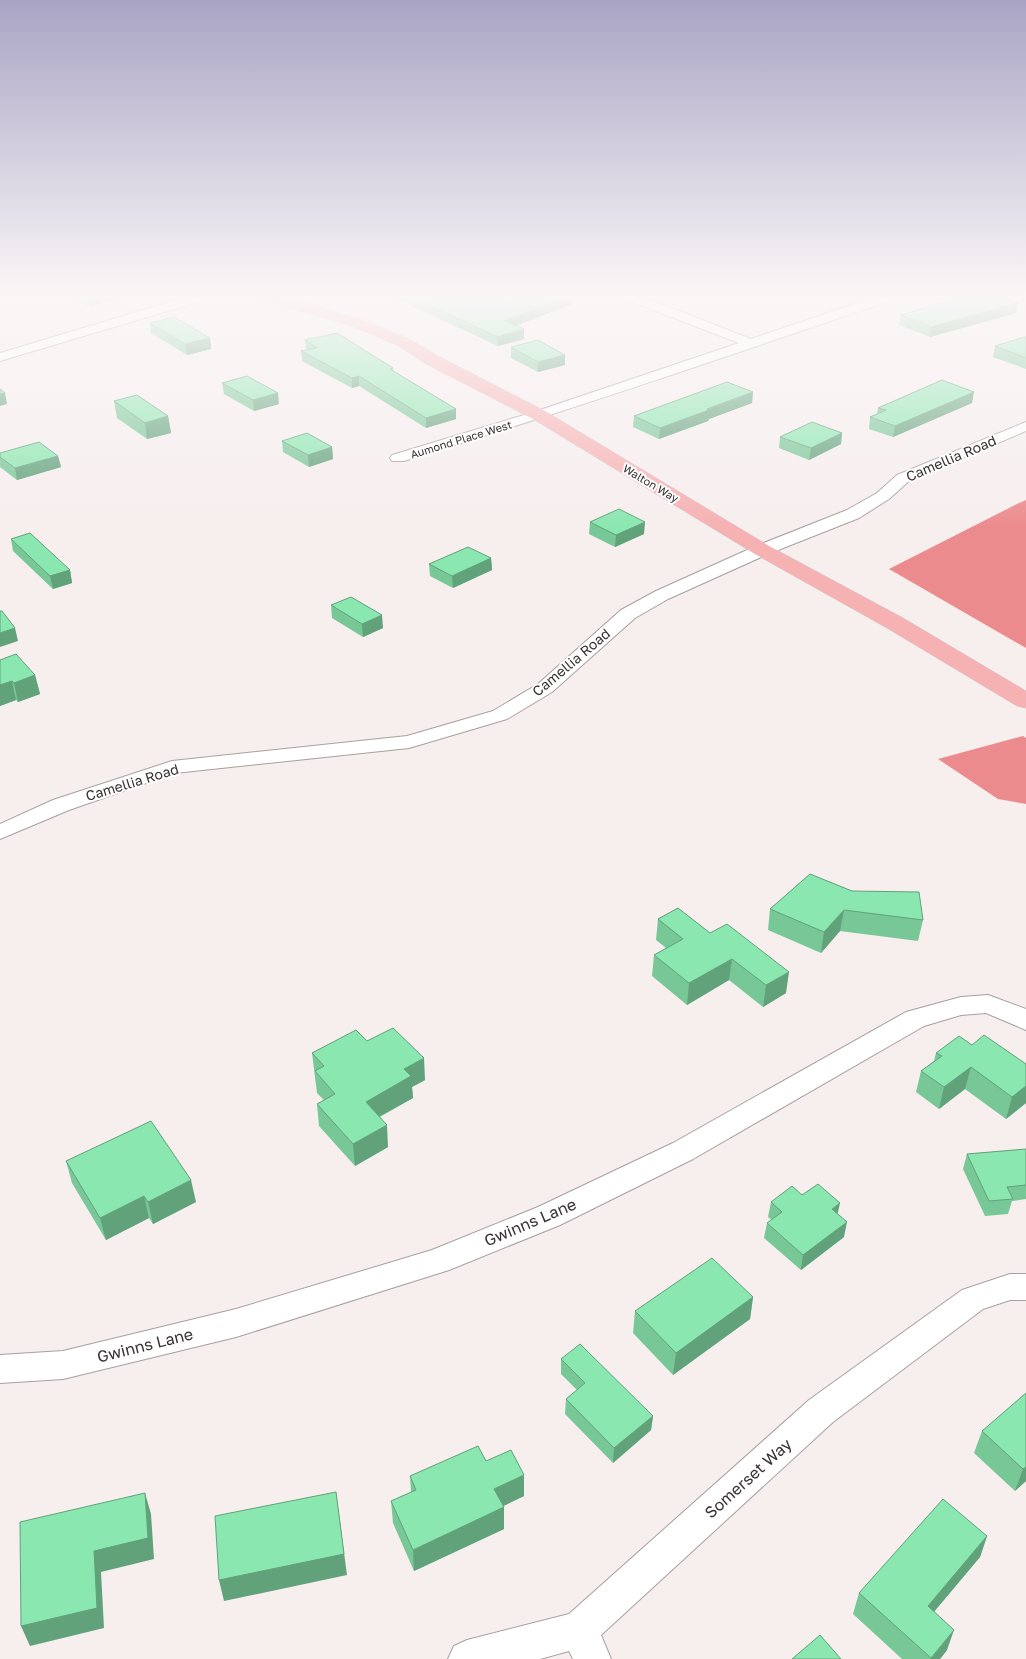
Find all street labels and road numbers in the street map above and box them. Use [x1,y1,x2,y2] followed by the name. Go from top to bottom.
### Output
[409,417,513,461] street label: Aumond Place West
[903,431,999,485] street label: Camellia Road
[621,461,681,505] street label: Walton Way
[529,625,613,699] street label: Camellia Road
[83,760,181,804] street label: Camellia Road
[481,1194,579,1250] street label: Gwinns Lane
[95,1323,195,1367] street label: Gwinns Lane
[700,1434,796,1522] street label: Somerset Way

